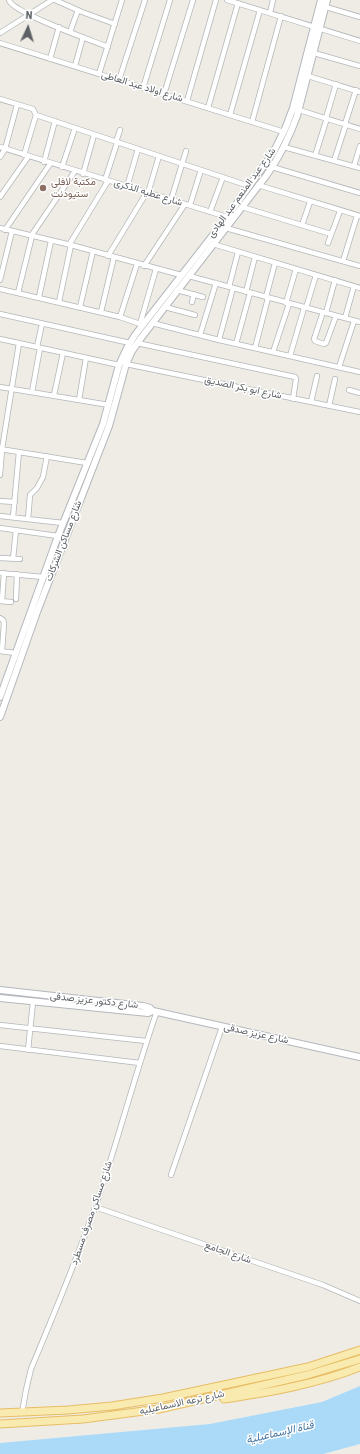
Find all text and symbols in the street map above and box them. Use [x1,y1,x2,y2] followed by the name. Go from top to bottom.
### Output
[8,8,48,48] north arrow
[25,9,33,22] text: N
[100,69,184,105] street label: شارع اولاد عبد العاطى
[205,146,279,240] street label: شارع عبد المنعم عبد الهادى
[51,176,96,200] place label: مكتبة لافلى ستيودنت
[112,177,184,209] street label: شارع عطيه الذكرى
[38,183,48,193] marker: مكتبة لافلى ستيودنت
[203,374,283,402] street label: شارع ابو بكر الصديق
[43,499,85,583] street label: شارع مساكن الشركات
[49,990,139,1012] street label: شارع دكتور عزيز صدقى
[223,1021,289,1047] street label: شارع عزيز صدقى
[69,1159,115,1267] street label: شارع مساكن مصرف مسطرد
[203,1239,253,1267] street label: شارع الجامع
[139,1388,225,1418] street label: شارع ترعه الاسماعيليه
[245,1419,315,1447] water label: قناة الإسماعيلية

